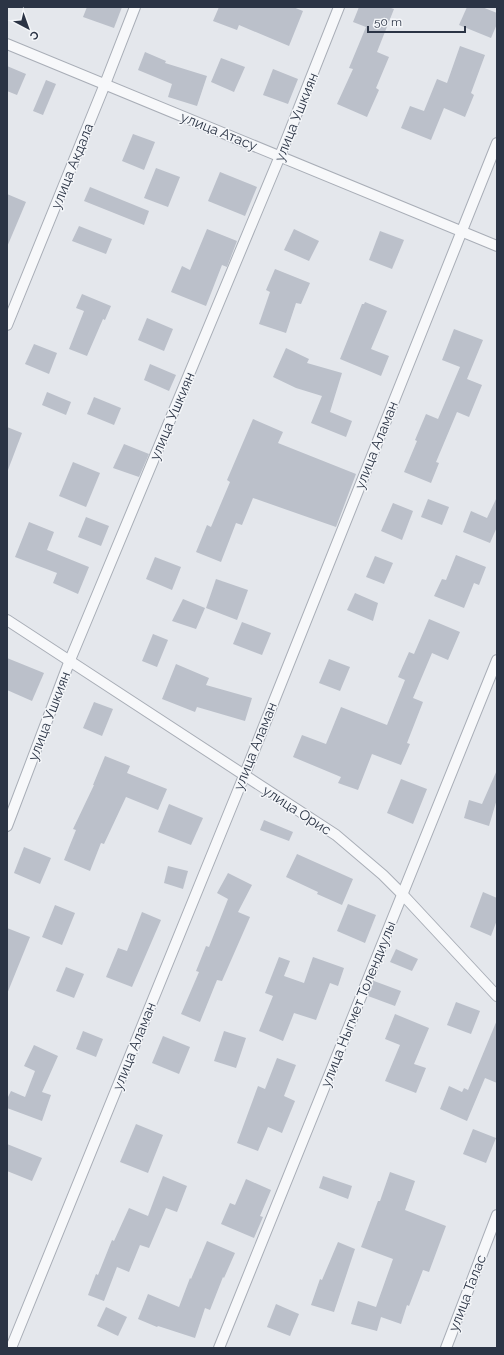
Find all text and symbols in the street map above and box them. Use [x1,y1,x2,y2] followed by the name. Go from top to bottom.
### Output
[8,8,48,48] north arrow
[368,8,465,34] scale bar
[374,15,402,29] text: 50 m
[27,28,41,43] text: С
[271,70,321,164] street label: улица Ушкиян
[178,108,260,154] street label: улица Атасу
[48,121,96,211] street label: улица Акдала
[146,370,198,462] street label: улица Ушкиян
[351,399,401,491] street label: улица Аламан
[25,669,73,763] street label: улица Ушкиян
[230,700,280,792] street label: улица Аламан
[260,782,334,838] street label: улица Орис
[317,919,399,1089] street label: улица Ныгмет Толендиулы
[109,1000,159,1092] street label: улица Аламан
[445,1252,489,1334] street label: улица Талас

